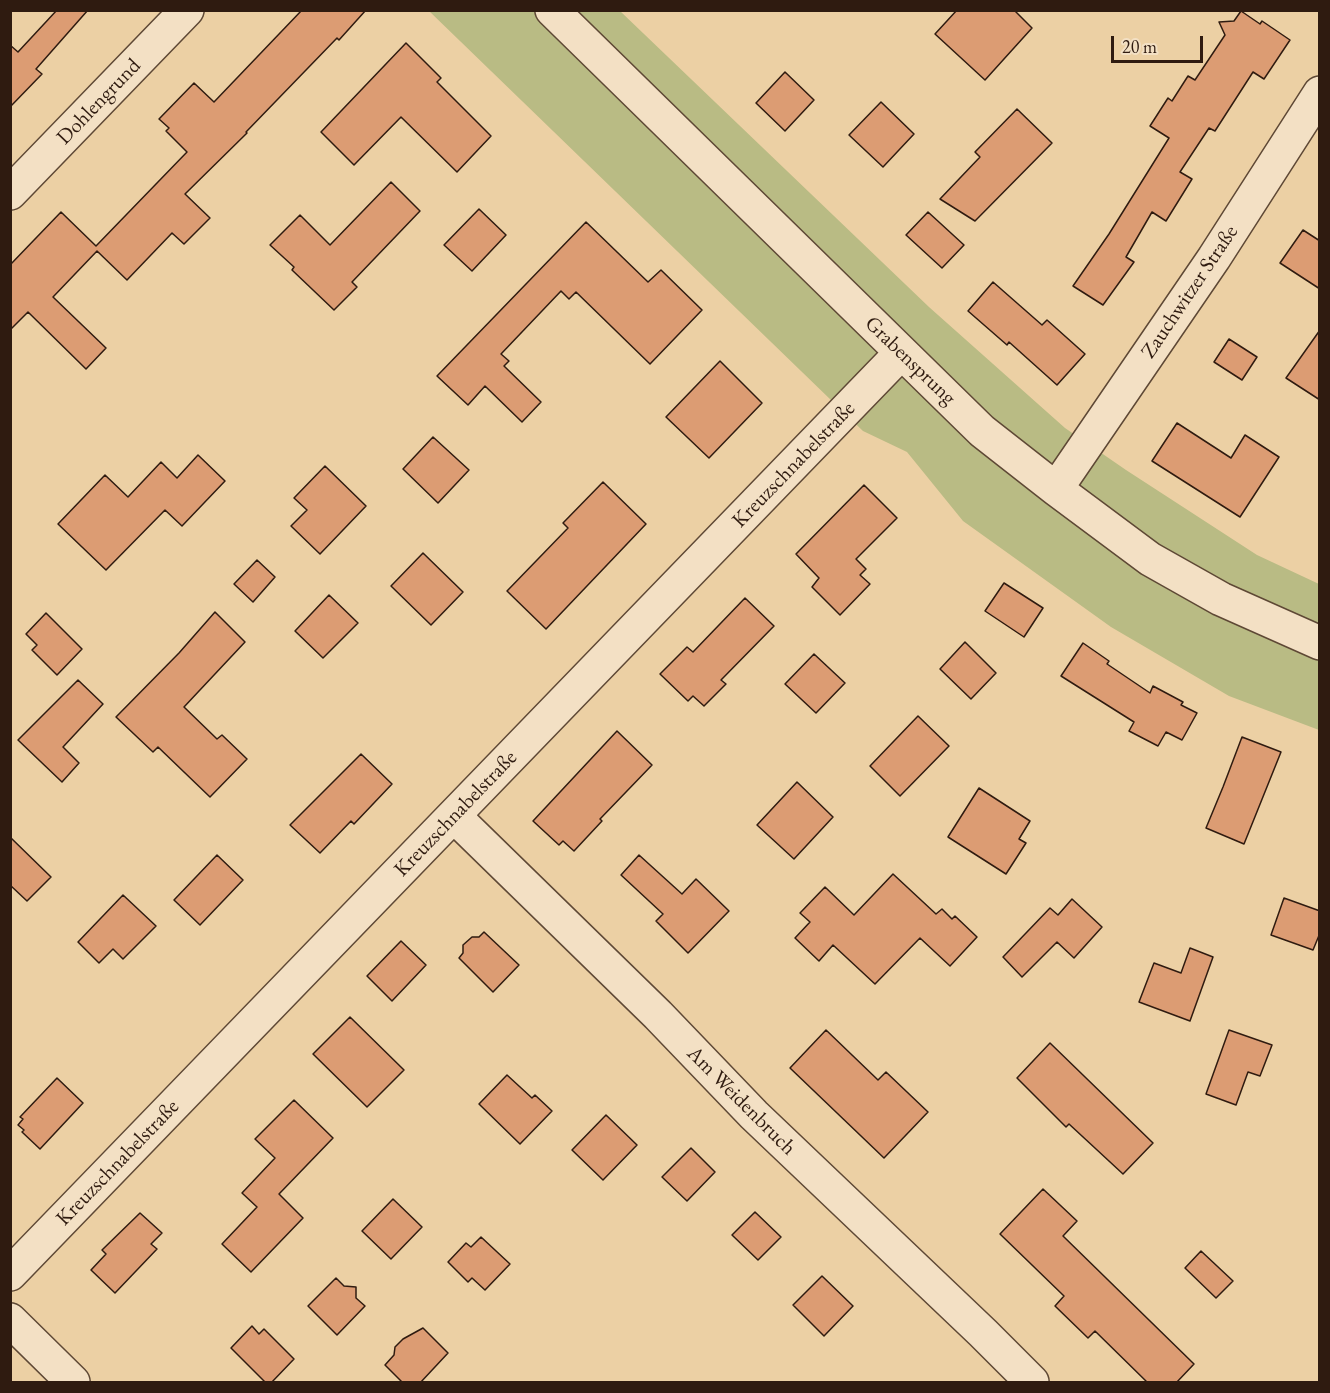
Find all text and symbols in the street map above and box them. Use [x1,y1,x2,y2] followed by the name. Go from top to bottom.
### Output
[1114,24,1206,62] scale bar
[1122,35,1157,58] text: 20 m
[52,54,146,150] street label: Dohlengrund
[1136,221,1244,363] street label: Zauchwitzer Straße
[859,311,961,411] street label: Grabensprung
[727,397,861,533] street label: Kreuzschnabelstraße
[389,746,523,882] street label: Kreuzschnabelstraße
[681,1041,801,1161] street label: Am Weidenbruch
[51,1095,185,1231] street label: Kreuzschnabelstraße

